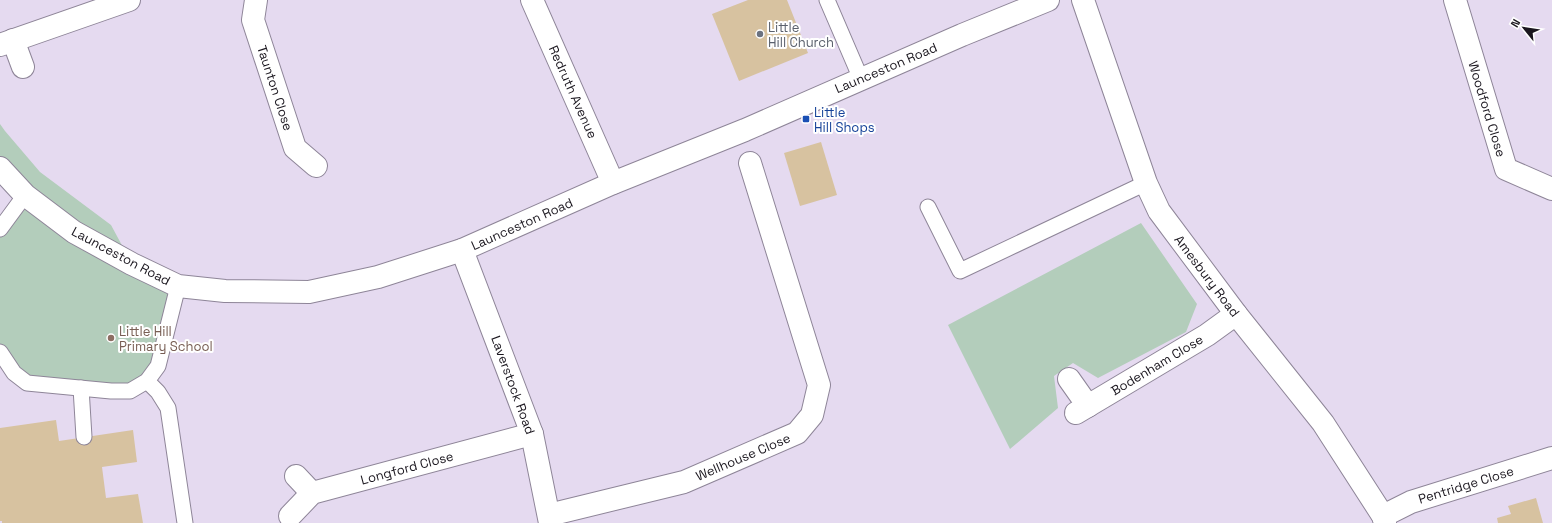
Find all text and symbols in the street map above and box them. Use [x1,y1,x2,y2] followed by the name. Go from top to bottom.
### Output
[1504,8,1544,48] north arrow
[1507,16,1523,30] text: N
[768,19,834,51] place label: Little Hill Church
[755,29,765,39] marker: Little Hill Church
[832,39,940,97] street label: Launceston Road
[253,43,297,133] street label: Taunton Close
[545,43,601,141] street label: Redruth Avenue
[1464,59,1510,159] street label: Woodford Close
[814,104,875,136] place label: Little Hill Shops
[801,114,811,124] marker: Little Hill Shops
[469,194,575,254] street label: Launceston Road
[69,223,173,289] street label: Launceston Road
[1171,232,1243,320] street label: Amesbury Road
[119,323,213,355] place label: Little Hill Primary School
[1108,331,1206,399] street label: Bodenham Close
[106,333,116,343] marker: Little Hill Primary School
[487,333,539,437] street label: Laverstock Road
[693,429,793,485] street label: Wellhouse Close
[359,447,455,489] street label: Longford Close
[1416,462,1516,508] street label: Pentridge Close

